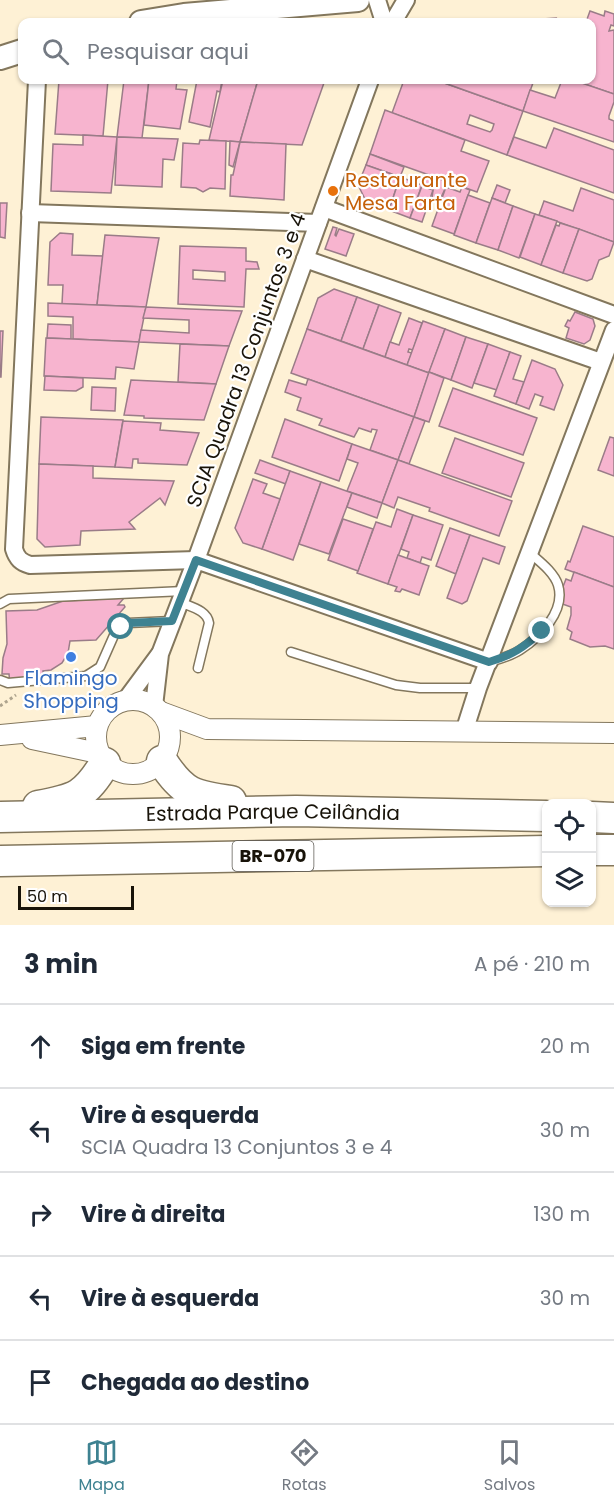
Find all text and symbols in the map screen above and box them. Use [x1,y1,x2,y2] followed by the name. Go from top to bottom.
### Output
[18,18,596,84] search box
[39,35,72,68] icon: search
[87,36,249,67] text: Pesquisar aqui
[345,166,467,217] place label: Restaurante Mesa Farta
[326,184,340,198] marker: Restaurante Mesa Farta
[180,209,312,511] street label: SCIA Quadra 13 Conjuntos 3 e 4
[107,613,133,639] route start
[528,617,554,643] route end
[64,650,78,664] marker: Flamingo Shopping
[23,664,119,715] place label: Flamingo Shopping
[146,797,400,828] street label: Estrada Parque Ceilândia
[542,799,596,907] map controls
[542,799,596,853] button: locate
[232,841,314,871] road number: BR-070
[542,853,596,907] button: layers
[18,883,134,910] scale bar
[27,885,68,908] text: 50 m
[24,946,98,982] text: 3 min
[474,950,590,978] text: A pé · 210 m
[24,1030,57,1063] icon: ahead
[81,1031,245,1062] text: Siga em frente
[540,1032,590,1060] text: 20 m
[81,1100,259,1131] text: Vire à esquerda
[24,1114,57,1147] icon: left
[540,1116,590,1144] text: 30 m
[81,1133,392,1161] text: SCIA Quadra 13 Conjuntos 3 e 4
[24,1198,57,1231] icon: right
[81,1199,226,1230] text: Vire à direita
[533,1200,590,1228] text: 130 m
[24,1282,57,1315] icon: left
[81,1283,259,1314] text: Vire à esquerda
[540,1284,590,1312] text: 30 m
[24,1366,57,1399] icon: arrive
[81,1367,309,1398] text: Chegada ao destino
[79,1436,125,1497] tab: Mapa
[282,1436,327,1497] tab: Rotas
[484,1436,535,1497] tab: Salvos

